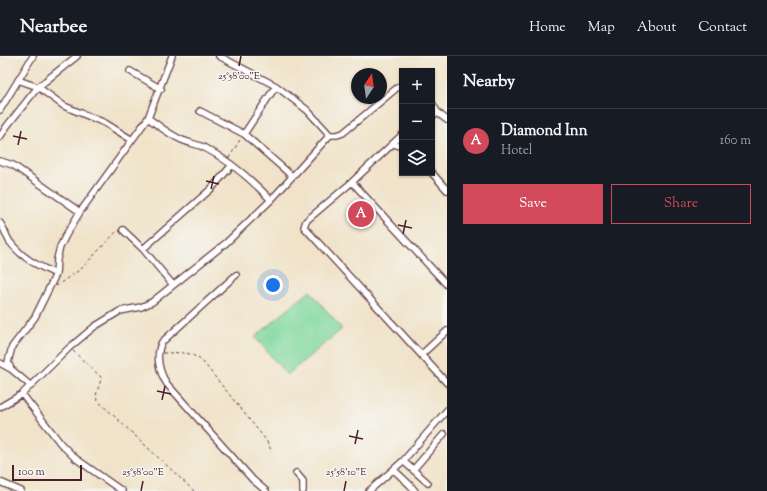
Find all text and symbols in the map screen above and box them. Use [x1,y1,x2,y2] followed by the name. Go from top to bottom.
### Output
[20,14,87,41] text: Nearbee
[529,18,566,38] text: Home
[588,18,615,38] text: Map
[637,18,676,38] text: About
[698,18,747,38] text: Contact
[351,68,387,104] north arrow
[399,68,435,176] map controls
[399,68,435,104] button: +
[218,69,260,84] text: 25°58'00"E
[463,70,515,94] text: Nearby
[399,104,435,140] button: −
[501,121,588,142] text: Diamond Inn
[471,132,481,150] text: A
[720,132,751,150] text: 160 m
[399,140,435,176] button: layers
[501,142,532,160] text: Hotel
[463,184,603,224] button: Save
[611,184,751,224] button: Share
[348,199,374,229] pin: A
[263,275,283,295] your location
[12,463,82,482] scale bar
[18,464,45,480] text: 100 m
[122,465,164,480] text: 25°58'00"E
[326,465,366,480] text: 25°58'10"E

